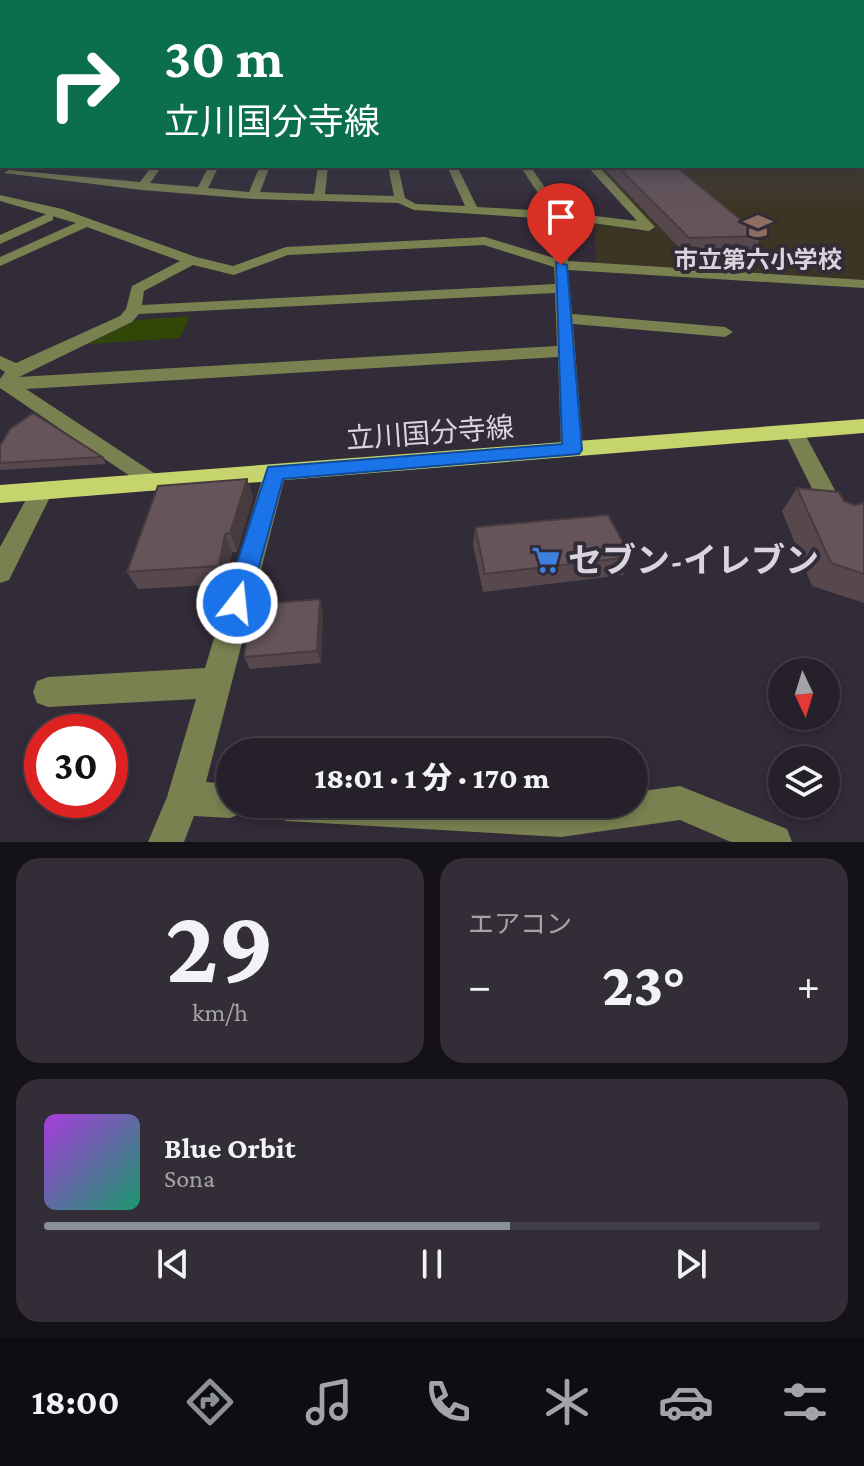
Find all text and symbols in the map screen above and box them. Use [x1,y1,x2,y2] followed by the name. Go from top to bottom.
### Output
[164,27,284,89] text: 30 m
[32,32,136,136] icon: right
[164,102,380,142] text: 立川国分寺線
[527,183,595,265] pin
[539,195,583,239] icon: arrive
[743,211,773,241] school or university icon: 市立第六小学校
[674,246,842,273] place label: 市立第六小学校
[345,412,515,454] street label: 立川国分寺線
[568,542,819,579] place label: セブン-イレブン
[531,545,561,575] supermarket icon: セブン-イレブン
[195,561,279,645] position arrow
[768,658,840,730] north arrow
[768,658,840,818] map controls
[24,714,128,818] speed limit sign: 30
[768,746,840,818] button: layers
[315,761,549,794] text: 18:01 · 1 分 · 170 m
[165,888,275,1003] text: 29
[468,910,572,939] text: エアコン
[602,951,686,1018] text: 23°
[468,961,491,1009] text: −
[797,961,820,1009] text: +
[192,998,248,1027] text: km/h
[164,1131,295,1164] text: Blue Orbit
[164,1164,215,1193] text: Sona
[151,1242,195,1286] icon: previous
[410,1242,454,1286] icon: pause
[669,1242,713,1286] icon: next
[182,1374,238,1430] icon: directions
[301,1374,357,1430] icon: music
[420,1374,476,1430] icon: phone
[539,1374,595,1430] icon: climate
[658,1374,714,1430] icon: car
[777,1374,833,1430] icon: filters
[31,1382,120,1422] text: 18:00

